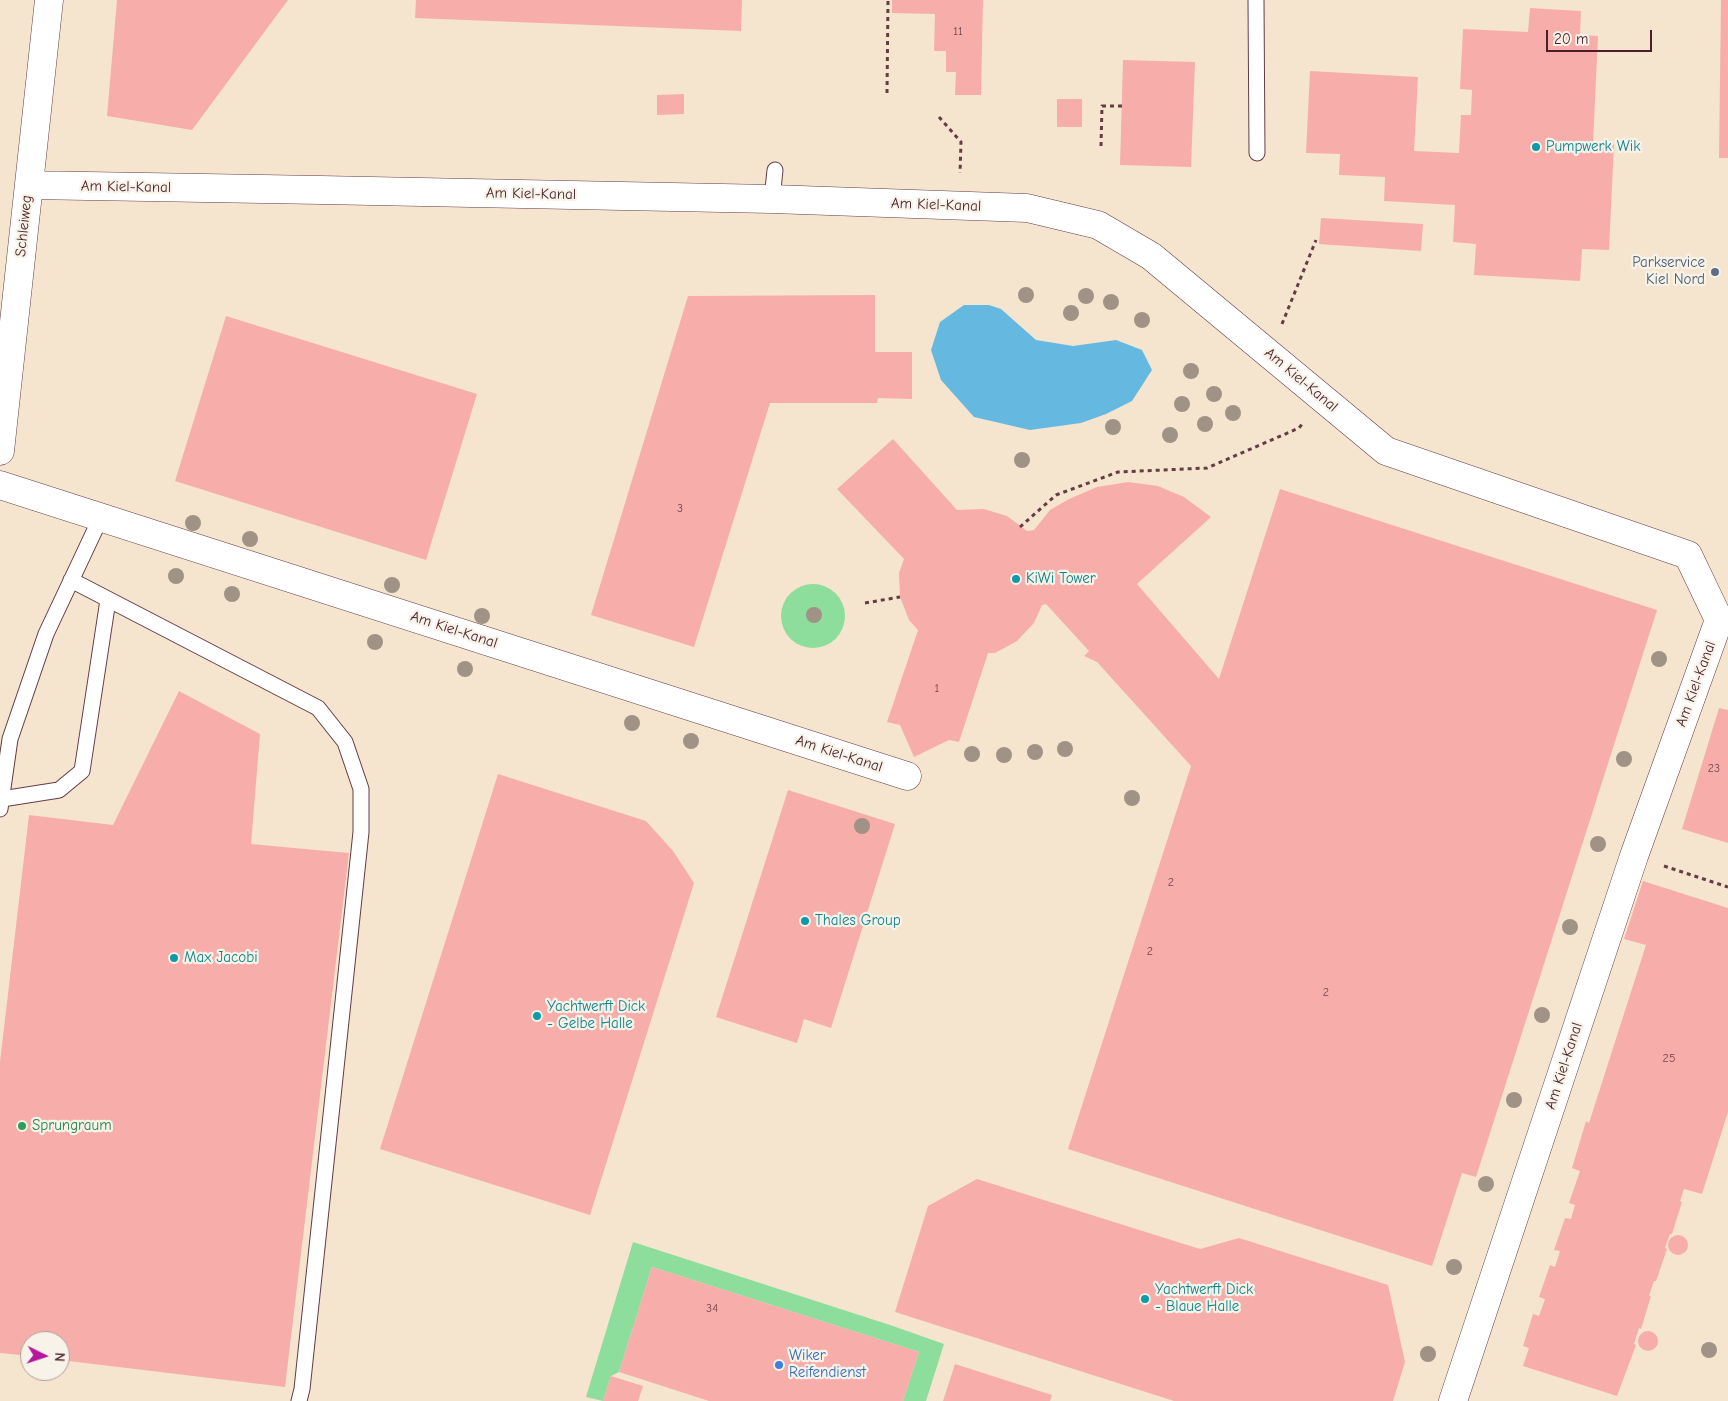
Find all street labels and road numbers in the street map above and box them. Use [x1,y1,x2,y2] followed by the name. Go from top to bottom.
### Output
[81,177,171,197] street label: Am Kiel-Kanal
[486,184,576,204] street label: Am Kiel-Kanal
[12,194,36,258] street label: Schleiweg
[891,194,981,216] street label: Am Kiel-Kanal
[1261,344,1341,416] street label: Am Kiel-Kanal
[408,607,500,653] street label: Am Kiel-Kanal
[1672,639,1720,729] street label: Am Kiel-Kanal
[793,731,885,777] street label: Am Kiel-Kanal
[1541,1020,1587,1112] street label: Am Kiel-Kanal

